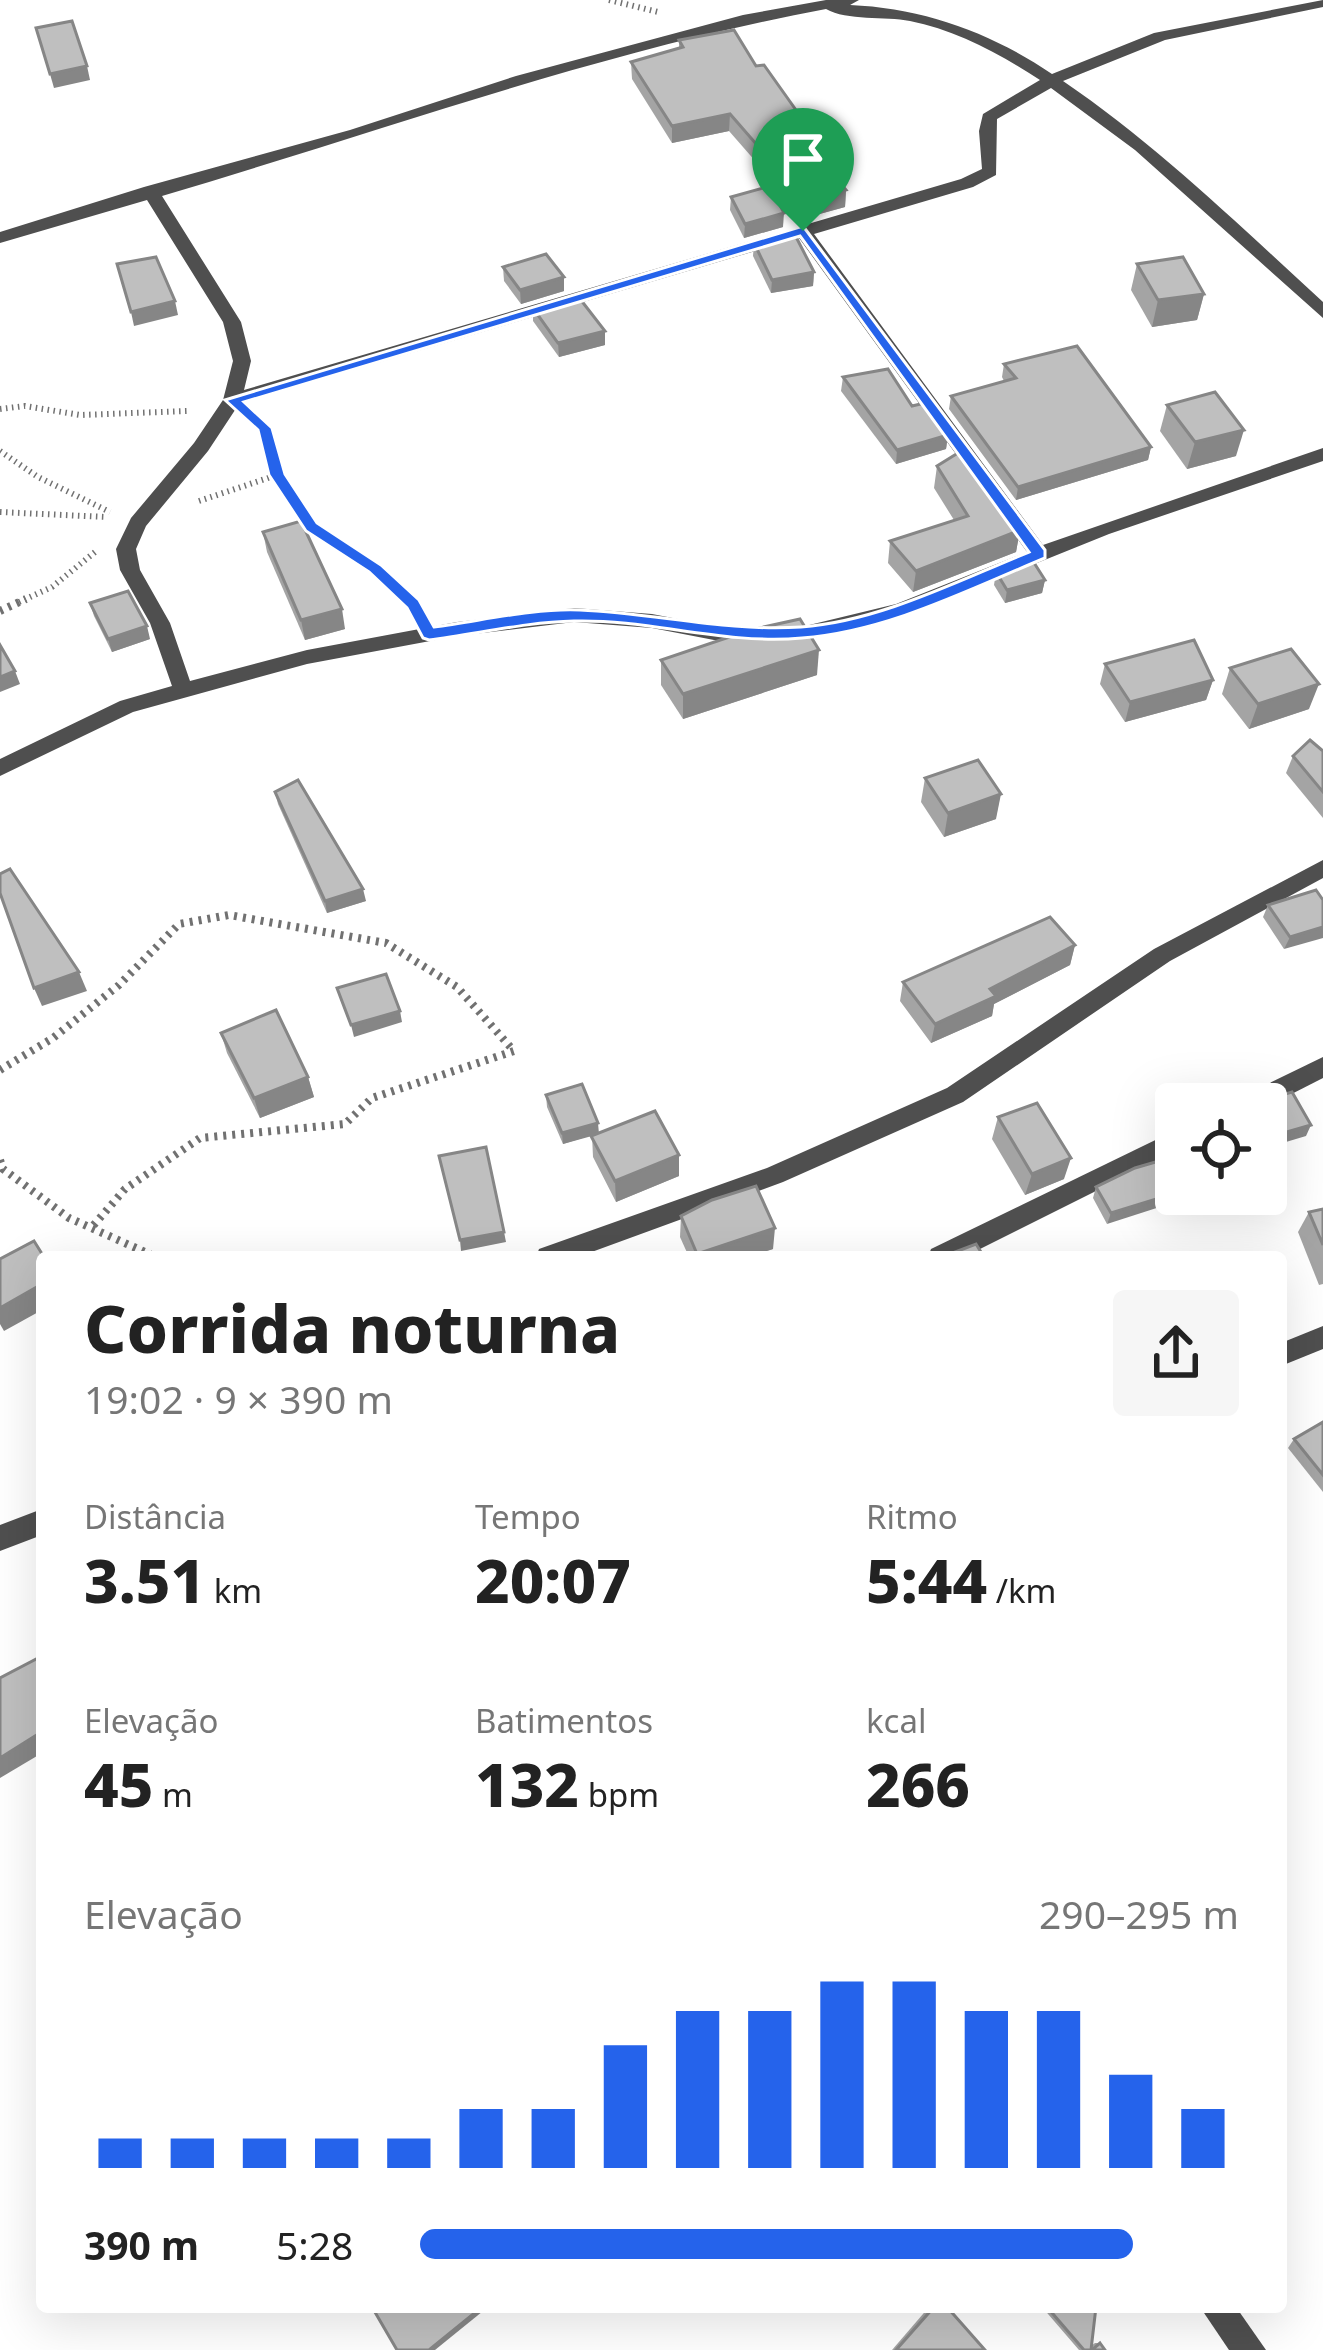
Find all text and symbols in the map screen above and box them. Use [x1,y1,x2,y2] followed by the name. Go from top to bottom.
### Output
[752,108,854,231] pin
[770,126,836,192] icon: arrive
[1155,1083,1287,1215] map controls
[1155,1083,1287,1215] button: locate
[84,1282,620,1372] text: Corrida noturna
[1113,1290,1239,1416] button: share
[84,1372,393,1425] text: 19:02 · 9 × 390 m
[84,1494,226,1539] text: Distância
[475,1494,581,1539] text: Tempo
[866,1494,958,1539] text: Ritmo
[84,1539,205,1621] text: 3.51
[475,1539,631,1621] text: 20:07
[866,1539,987,1621] text: 5:44
[205,1568,262,1613] text: km
[987,1568,1056,1613] text: /km
[84,1698,218,1743] text: Elevação
[475,1698,653,1743] text: Batimentos
[866,1698,927,1743] text: kcal
[84,1743,153,1825] text: 45
[475,1743,579,1825] text: 132
[866,1743,970,1825] text: 266
[153,1772,193,1817] text: m
[579,1772,659,1817] text: bpm
[84,1887,243,1940] text: Elevação
[1039,1887,1239,1940] text: 290–295 m
[84,2218,199,2271] text: 390 m
[276,2218,353,2271] text: 5:28

